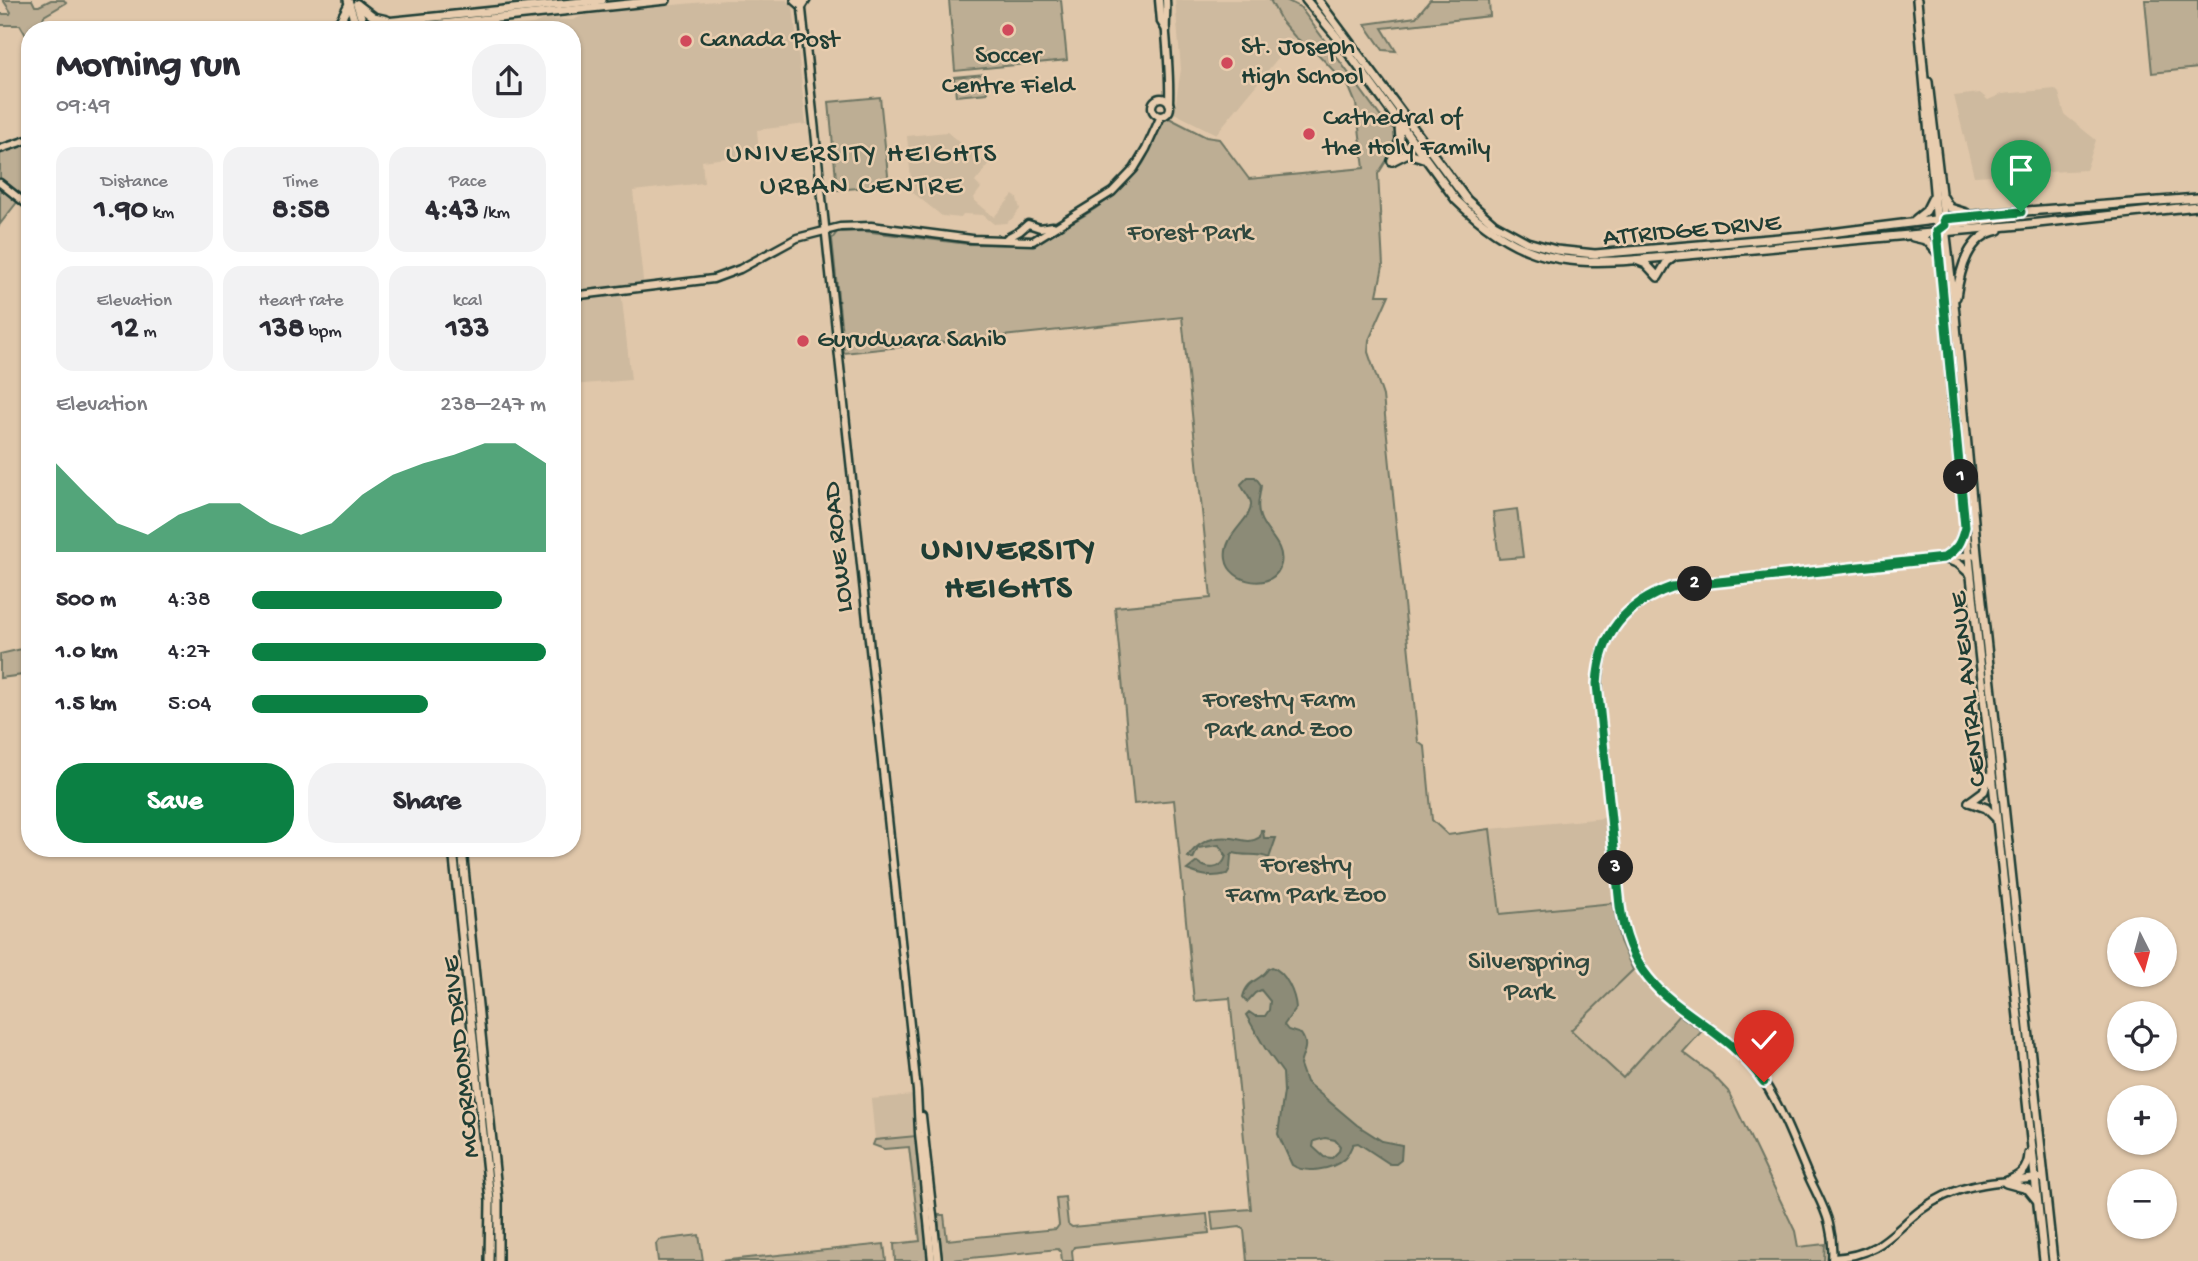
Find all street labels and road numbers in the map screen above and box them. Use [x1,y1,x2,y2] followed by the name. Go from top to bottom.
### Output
[1602,209,1783,255] street label: ATTRIDGE DRIVE
[818,480,862,614] street label: LOWE ROAD
[1944,589,1996,788] street label: CENTRAL AVENUE
[437,954,489,1159] street label: MCORMOND DRIVE

